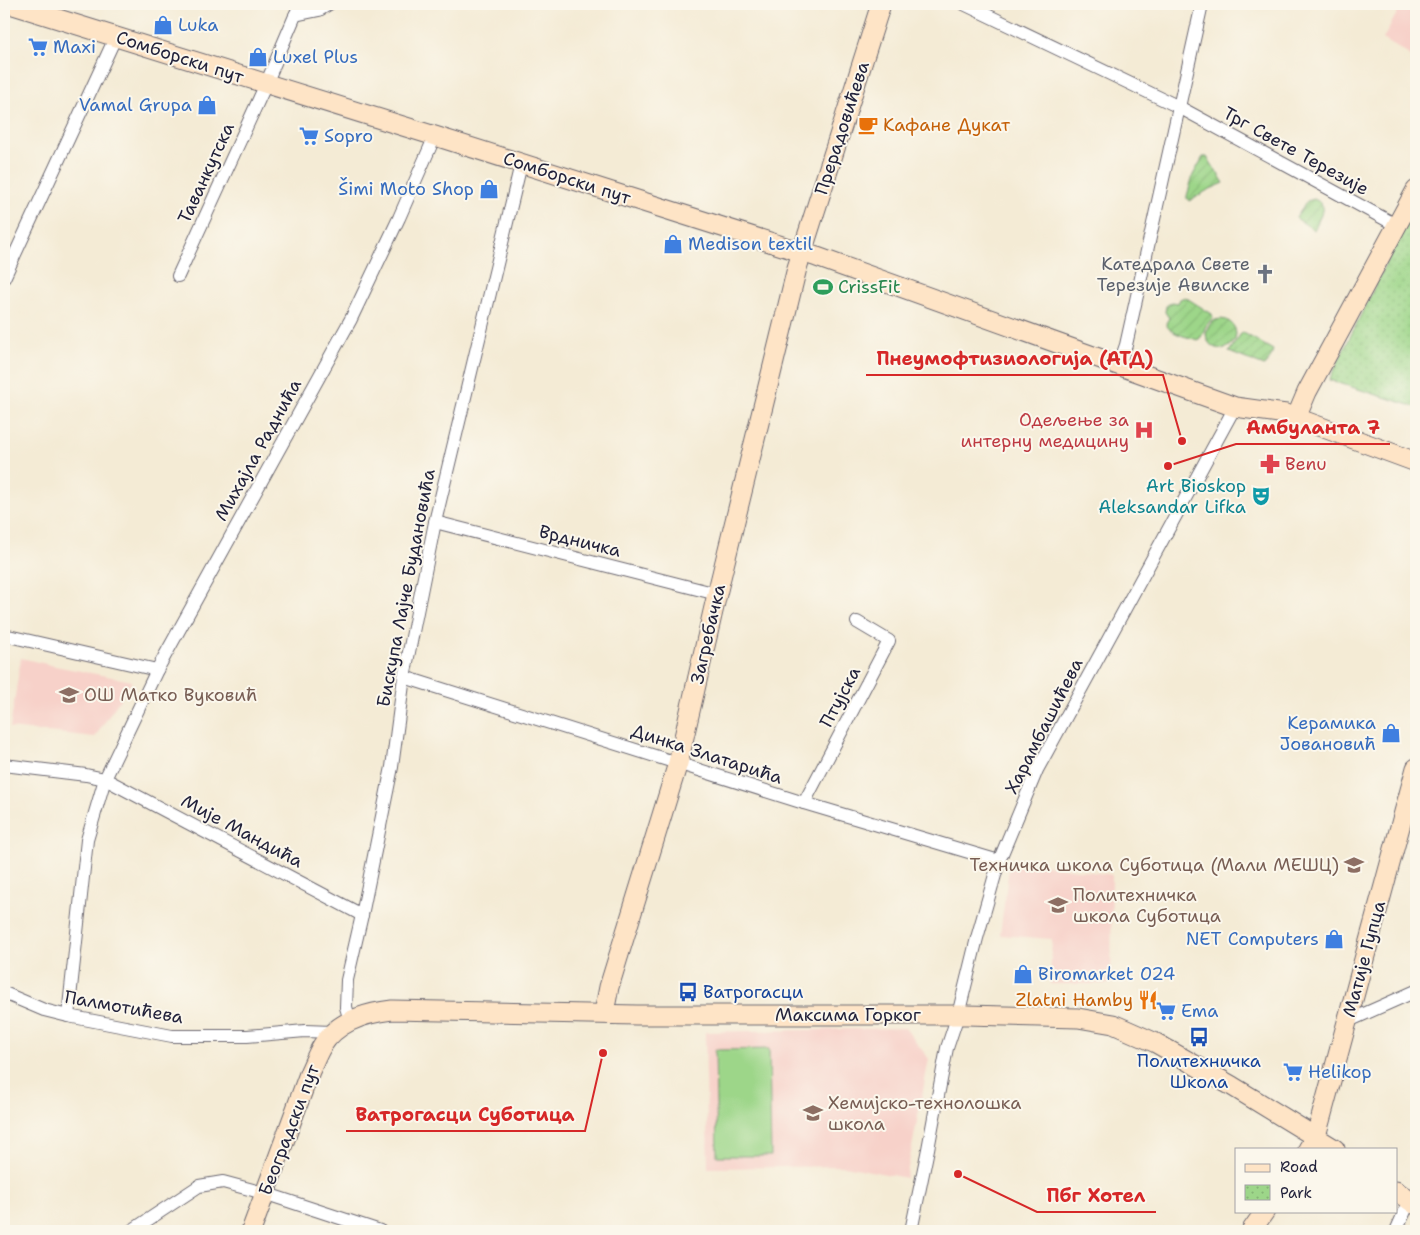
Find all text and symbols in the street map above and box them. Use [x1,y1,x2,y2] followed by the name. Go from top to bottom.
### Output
[178,13,218,37] place label: Luka
[152,14,174,36] shop icon: Luka
[113,25,248,89] street label: Сомборски пут
[53,35,96,59] place label: Maxi
[27,36,49,58] supermarket icon: Maxi
[273,45,358,69] place label: Luxel Plus
[247,46,269,68] shop icon: Luxel Plus
[809,58,875,198] street label: Прерадовићева
[79,93,192,117] place label: Vamal Grupa
[196,94,218,116] shop icon: Vamal Grupa
[1219,101,1373,201] street label: Трг Свете Терезије
[883,113,1011,137] place label: Кафане Дукат
[857,114,879,136] cafe icon: Кафане Дукат
[172,119,240,227] street label: Таванкутска
[324,124,373,148] place label: Sopro
[298,125,320,147] supermarket icon: Sopro
[500,146,635,210] street label: Сомборски пут
[338,177,474,201] place label: Šimi Moto Shop
[478,178,500,200] shop icon: Šimi Moto Shop
[688,232,813,256] place label: Medison textil
[662,233,684,255] shop icon: Medison textil
[1097,252,1250,297] place label: Катедрала Свете Терезије Авилске
[1254,263,1276,285] church icon: Катедрала Свете Терезије Авилске
[838,275,901,299] place label: CrissFit
[812,276,834,298] sports icon: CrissFit
[866,341,1163,375] callout: Пнеумофтизиологија (АТД)
[876,346,1154,371] text: Пнеумофтизиологија (АТД)
[209,375,307,525] street label: Михајла Раднића
[960,408,1129,453] place label: Одељење за интерну медицину
[1236,410,1390,444] callout: Амбуланта 7
[1246,415,1380,440] text: Амбуланта 7
[1133,419,1155,441] hospital icon: Одељење за интерну медицину
[1285,452,1327,476] place label: Benu
[1259,453,1281,475] pharmacy icon: Benu
[371,467,441,709] street label: Бискупа Лајче Будановића
[1098,474,1246,519] place label: Art Bioskop Aleksandar Lifka
[1250,485,1272,507] theatre icon: Art Bioskop Aleksandar Lifka
[536,519,624,563] street label: Врдничка
[685,582,731,686] street label: Загребачка
[999,654,1089,798] street label: Харамбашићева
[814,662,866,732] street label: Птујска
[84,683,257,707] place label: ОШ Матко Вуковић
[58,684,80,706] school or university icon: ОШ Матко Вуковић
[1280,711,1376,756] place label: Керамика Јовановић
[628,718,786,790] street label: Динка Златарића
[1380,722,1402,744] shop icon: Керамика Јовановић
[177,789,307,873] street label: Мије Мандића
[969,853,1339,877] place label: Техничка школа Суботица (Мали МЕШЦ)
[1343,854,1365,876] school or university icon: Техничка школа Суботица (Мали МЕШЦ)
[1073,883,1221,928] place label: Политехничка школа Суботица
[1047,894,1069,916] school or university icon: Политехничка школа Суботица
[1337,898,1391,1020] street label: Матије Гупца
[1186,927,1319,951] place label: NET Computers
[1323,928,1345,950] shop icon: NET Computers
[1038,962,1175,986] place label: Biromarket 024
[1012,963,1034,985] shop icon: Biromarket 024
[703,980,804,1004] place label: Ватрогасци
[677,981,699,1003] bus stop icon: Ватрогасци
[63,985,185,1029] street label: Палмотићева
[1016,988,1133,1012] place label: Zlatni Hamby
[1137,989,1159,1011] restaurant icon: Zlatni Hamby
[1181,999,1218,1023] place label: Ema
[1155,1000,1177,1022] supermarket icon: Ema
[775,1003,921,1027] street label: Максима Горког
[1188,1026,1210,1048] bus stop icon: Политехничка Школа
[1137,1049,1261,1094] place label: Политехничка Школа
[253,1060,325,1199] street label: Београдски пут
[1308,1060,1372,1084] place label: Helikop
[1282,1061,1304,1083] supermarket icon: Helikop
[828,1091,1021,1136] place label: Хемијско-технолошка школа
[346,1097,585,1131] callout: Ватрогасци Суботица
[355,1102,575,1127] text: Ватрогасци Суботица
[802,1102,824,1124] school or university icon: Хемијско-технолошка школа
[1235,1148,1398,1212] legend
[1280,1157,1318,1177] text: Road
[1037,1178,1156,1212] callout: Пбг Хотел
[1047,1183,1146,1208] text: Пбг Хотел
[1280,1183,1312,1203] text: Park

